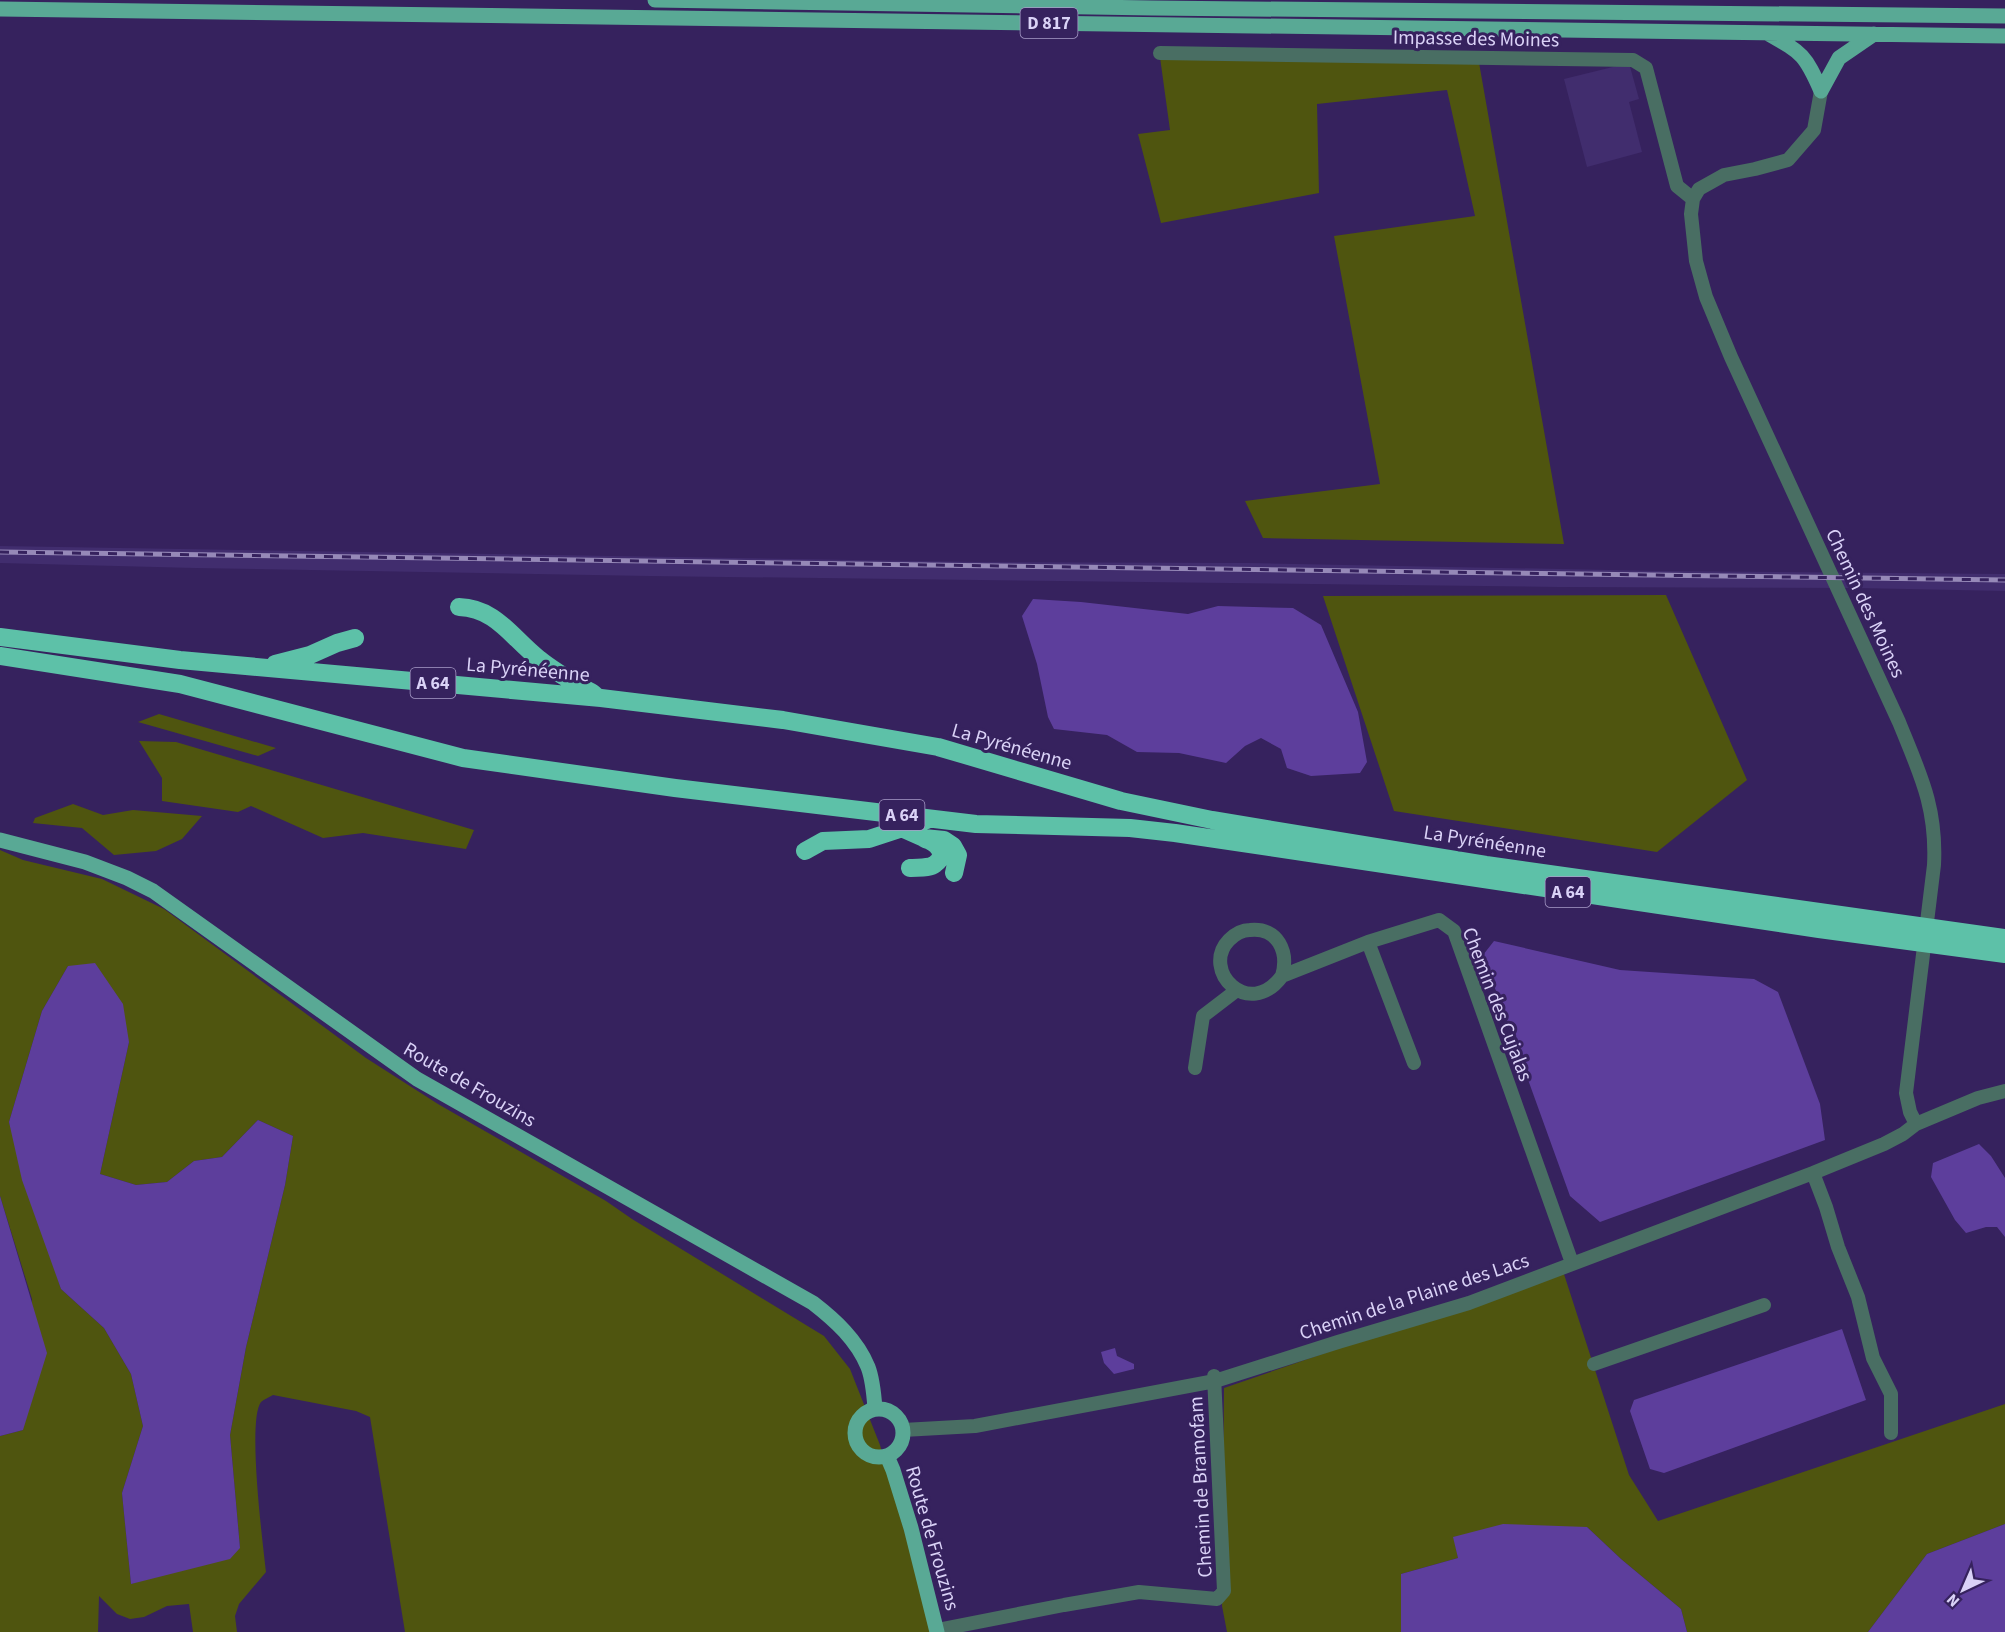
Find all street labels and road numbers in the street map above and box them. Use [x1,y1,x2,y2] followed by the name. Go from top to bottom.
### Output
[1020,8,1078,38] road number: D 817
[1393,24,1559,54] street label: Impasse des Moines
[1818,524,1912,683] street label: Chemin des Moines
[465,651,591,689] street label: La Pyrénéenne
[410,668,456,698] road number: A 64
[948,716,1075,777] street label: La Pyrénéenne
[880,800,924,830] road number: A 64
[1422,818,1548,866] street label: La Pyrénéenne
[1546,877,1590,907] road number: A 64
[1455,923,1539,1085] street label: Chemin des Cujalas
[398,1035,541,1134] street label: Route de Frouzins
[1296,1247,1533,1347] street label: Chemin de la Plaine des Lacs
[1182,1396,1220,1578] street label: Chemin de Bramofam
[898,1463,966,1614] street label: Route de Frouzins

